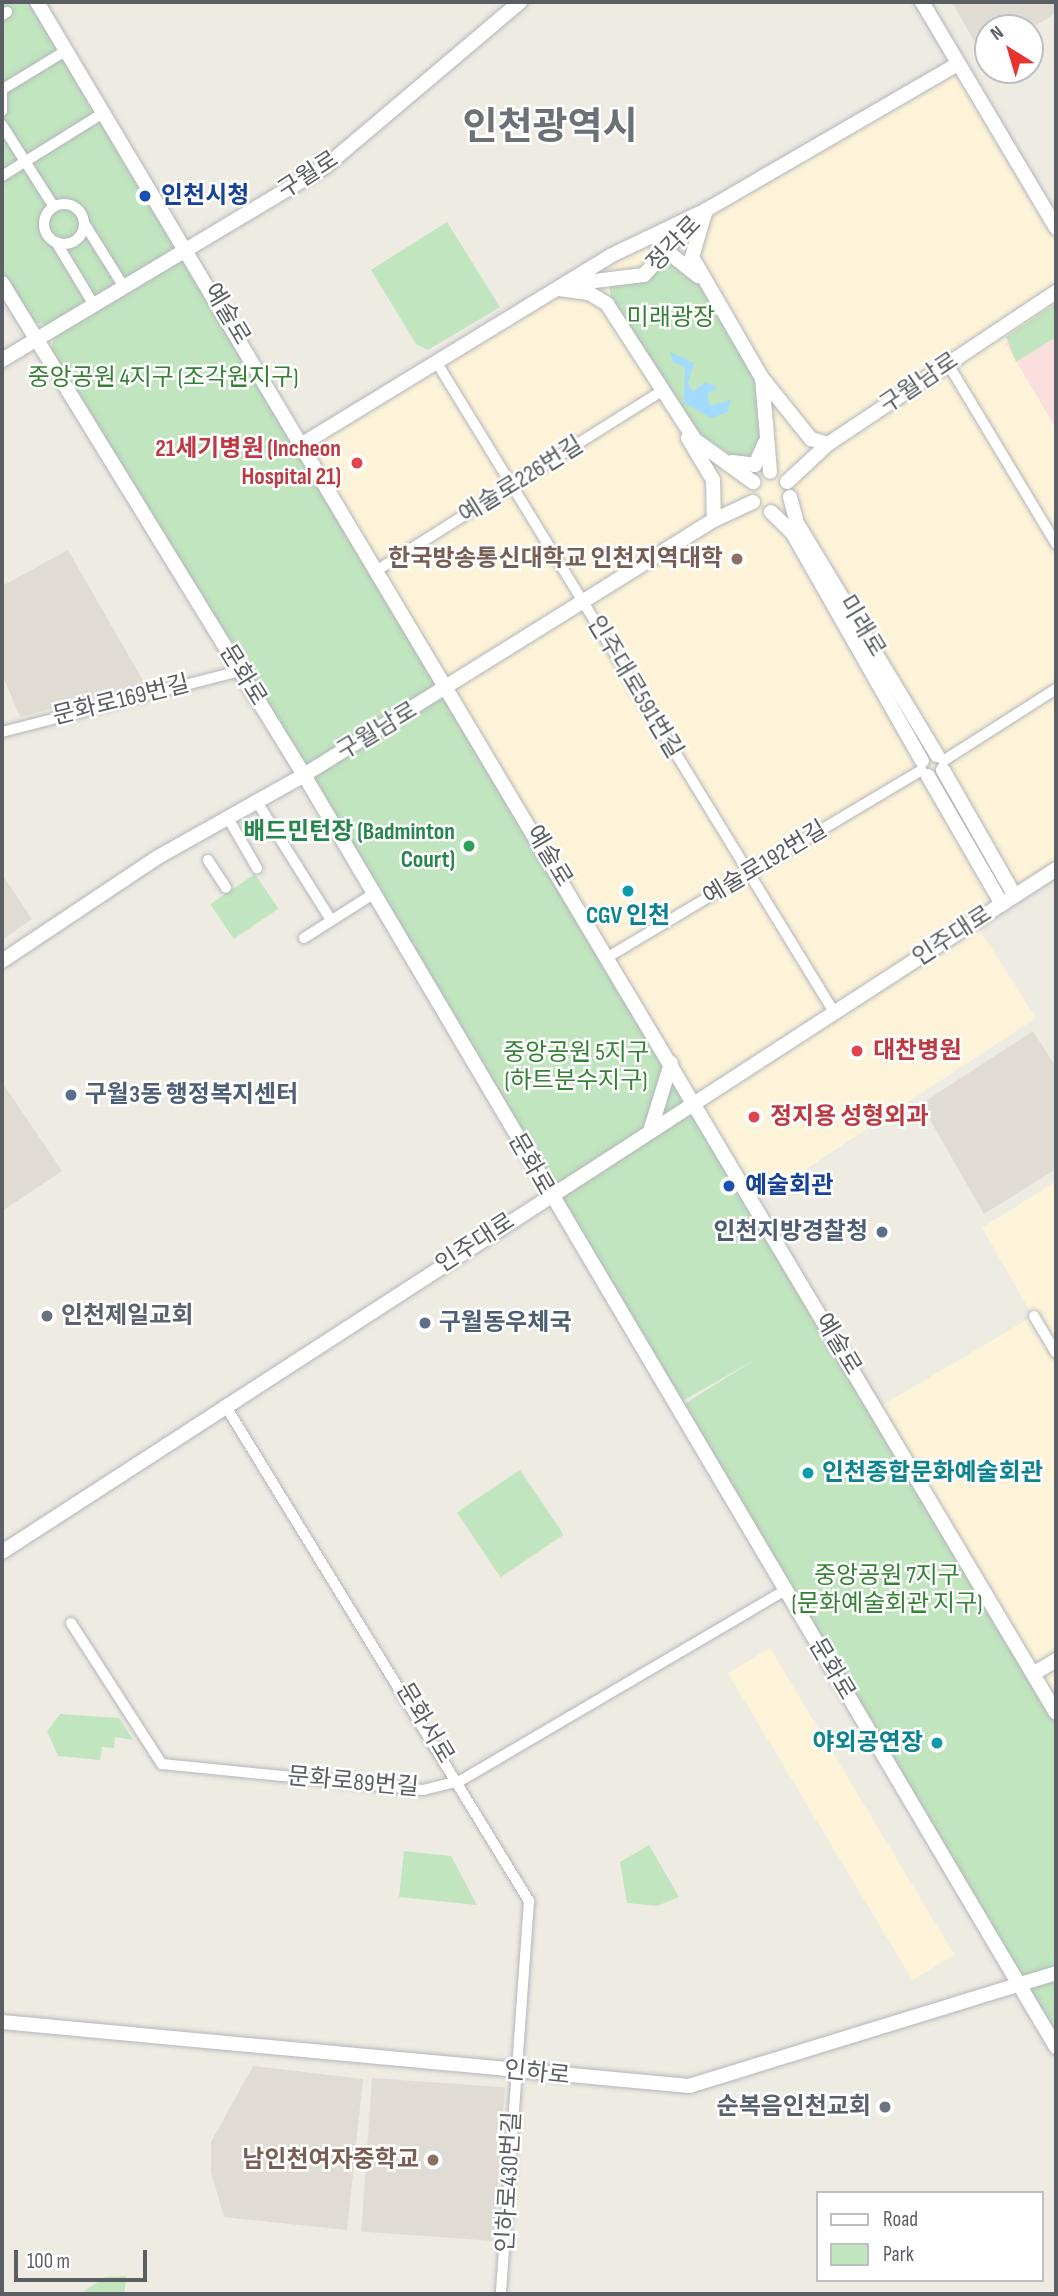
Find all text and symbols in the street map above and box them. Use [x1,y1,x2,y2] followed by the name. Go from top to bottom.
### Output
[974,14,1044,84] north arrow
[986,21,1008,46] text: N
[463,105,637,151] district label: 인천광역시
[272,145,344,205] street label: 구월로
[161,182,249,210] place label: 인천시청
[135,186,155,206] marker: 인천시청
[641,210,707,278] street label: 정각로
[198,278,256,350] street label: 예술로
[627,304,715,332] park label: 미래광장
[874,346,964,420] street label: 구월남로
[28,364,298,392] park label: 중앙공원 4지구 (조각원지구)
[454,431,588,529] street label: 예술로226번길
[155,435,341,491] place label: 21세기병원 (Incheon Hospital 21)
[347,453,367,473] marker: 21세기병원 (Incheon Hospital 21)
[388,545,723,573] place label: 한국방송통신대학교 인천지역대학
[729,551,745,567] marker: 한국방송통신대학교 인천지역대학
[833,590,891,662] street label: 미래로
[581,611,689,763] street label: 인주대로591번길
[213,639,273,711] street label: 문화로
[50,669,192,731] street label: 문화로169번길
[332,696,422,766] street label: 구월남로
[698,815,832,911] street label: 예술로192번길
[243,818,455,874] place label: 배드민턴장 (Badminton Court)
[520,820,578,892] street label: 예술로
[461,838,477,854] marker: 배드민턴장 (Badminton Court)
[620,883,636,899] marker: CGV 인천
[907,900,997,972] street label: 인주대로
[586,902,670,930] place label: CGV 인천
[873,1037,961,1065] place label: 대찬병원
[503,1039,649,1095] park label: 중앙공원 5지구 (하트분수지구)
[847,1041,867,1061] marker: 대찬병원
[85,1081,298,1109] place label: 구월3동 행정복지센터
[63,1087,79,1103] marker: 구월3동 행정복지센터
[770,1103,928,1131] place label: 정지용 성형외과
[744,1107,764,1127] marker: 정지용 성형외과
[502,1128,560,1200] street label: 문화로
[745,1172,833,1200] place label: 예술회관
[719,1176,739,1196] marker: 예술회관
[430,1207,520,1279] street label: 인주대로
[713,1218,868,1246] place label: 인천지방경찰청
[874,1224,890,1240] marker: 인천지방경찰청
[61,1302,193,1330] place label: 인천제일교회
[39,1308,55,1324] marker: 인천제일교회
[809,1308,867,1380] street label: 예술로
[439,1309,571,1337] place label: 구월동우체국
[417,1315,433,1331] marker: 구월동우체국
[822,1459,1043,1487] place label: 인천종합문화예술회관
[800,1465,816,1481] marker: 인천종합문화예술회관
[792,1562,982,1618] park label: 중앙공원 7지구 (문화예술회관 지구)
[803,1633,861,1705] street label: 문화로
[390,1678,460,1768] street label: 문화서로
[813,1729,923,1757] place label: 야외공연장
[929,1735,945,1751] marker: 야외공연장
[286,1762,420,1802] street label: 문화로89번길
[503,2055,571,2091] street label: 인하로
[716,2093,871,2121] place label: 순복음인천교회
[877,2099,893,2115] marker: 순복음인천교회
[491,2111,527,2253] street label: 인하로430번길
[242,2146,419,2174] place label: 남인천여자중학교
[425,2152,441,2168] marker: 남인천여자중학교
[816,2191,1044,2282] legend
[883,2207,918,2232] text: Road
[18,2236,150,2280] scale bar
[883,2242,914,2267] text: Park
[27,2249,70,2274] text: 100 m

